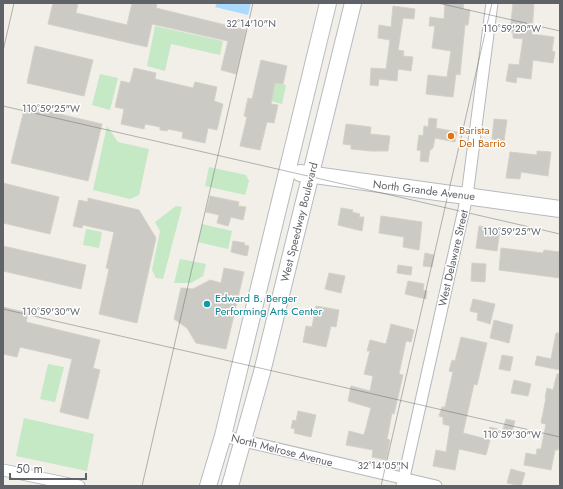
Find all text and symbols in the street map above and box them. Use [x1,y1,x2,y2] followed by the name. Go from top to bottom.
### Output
[226,16,276,31] text: 32°14'10"N
[483,21,541,36] text: 110°59'20"W
[22,101,80,116] text: 110°59'25"W
[459,122,506,151] place label: Barista Del Barrio
[446,131,456,141] marker: Barista Del Barrio
[276,160,322,284] street label: West Speedway Boulevard
[372,176,476,204] street label: North Grande Avenue
[434,208,472,308] street label: West Delaware Street
[483,224,541,239] text: 110°59'25"W
[215,290,323,319] place label: Edward B. Berger Performing Arts Center
[202,299,212,309] marker: Edward B. Berger Performing Arts Center
[22,304,80,319] text: 110°59'30"W
[483,427,541,442] text: 110°59'30"W
[229,430,335,470] street label: North Melrose Avenue
[10,455,86,481] scale bar
[357,458,409,473] text: 32°14'05"N
[16,460,43,478] text: 50 m

